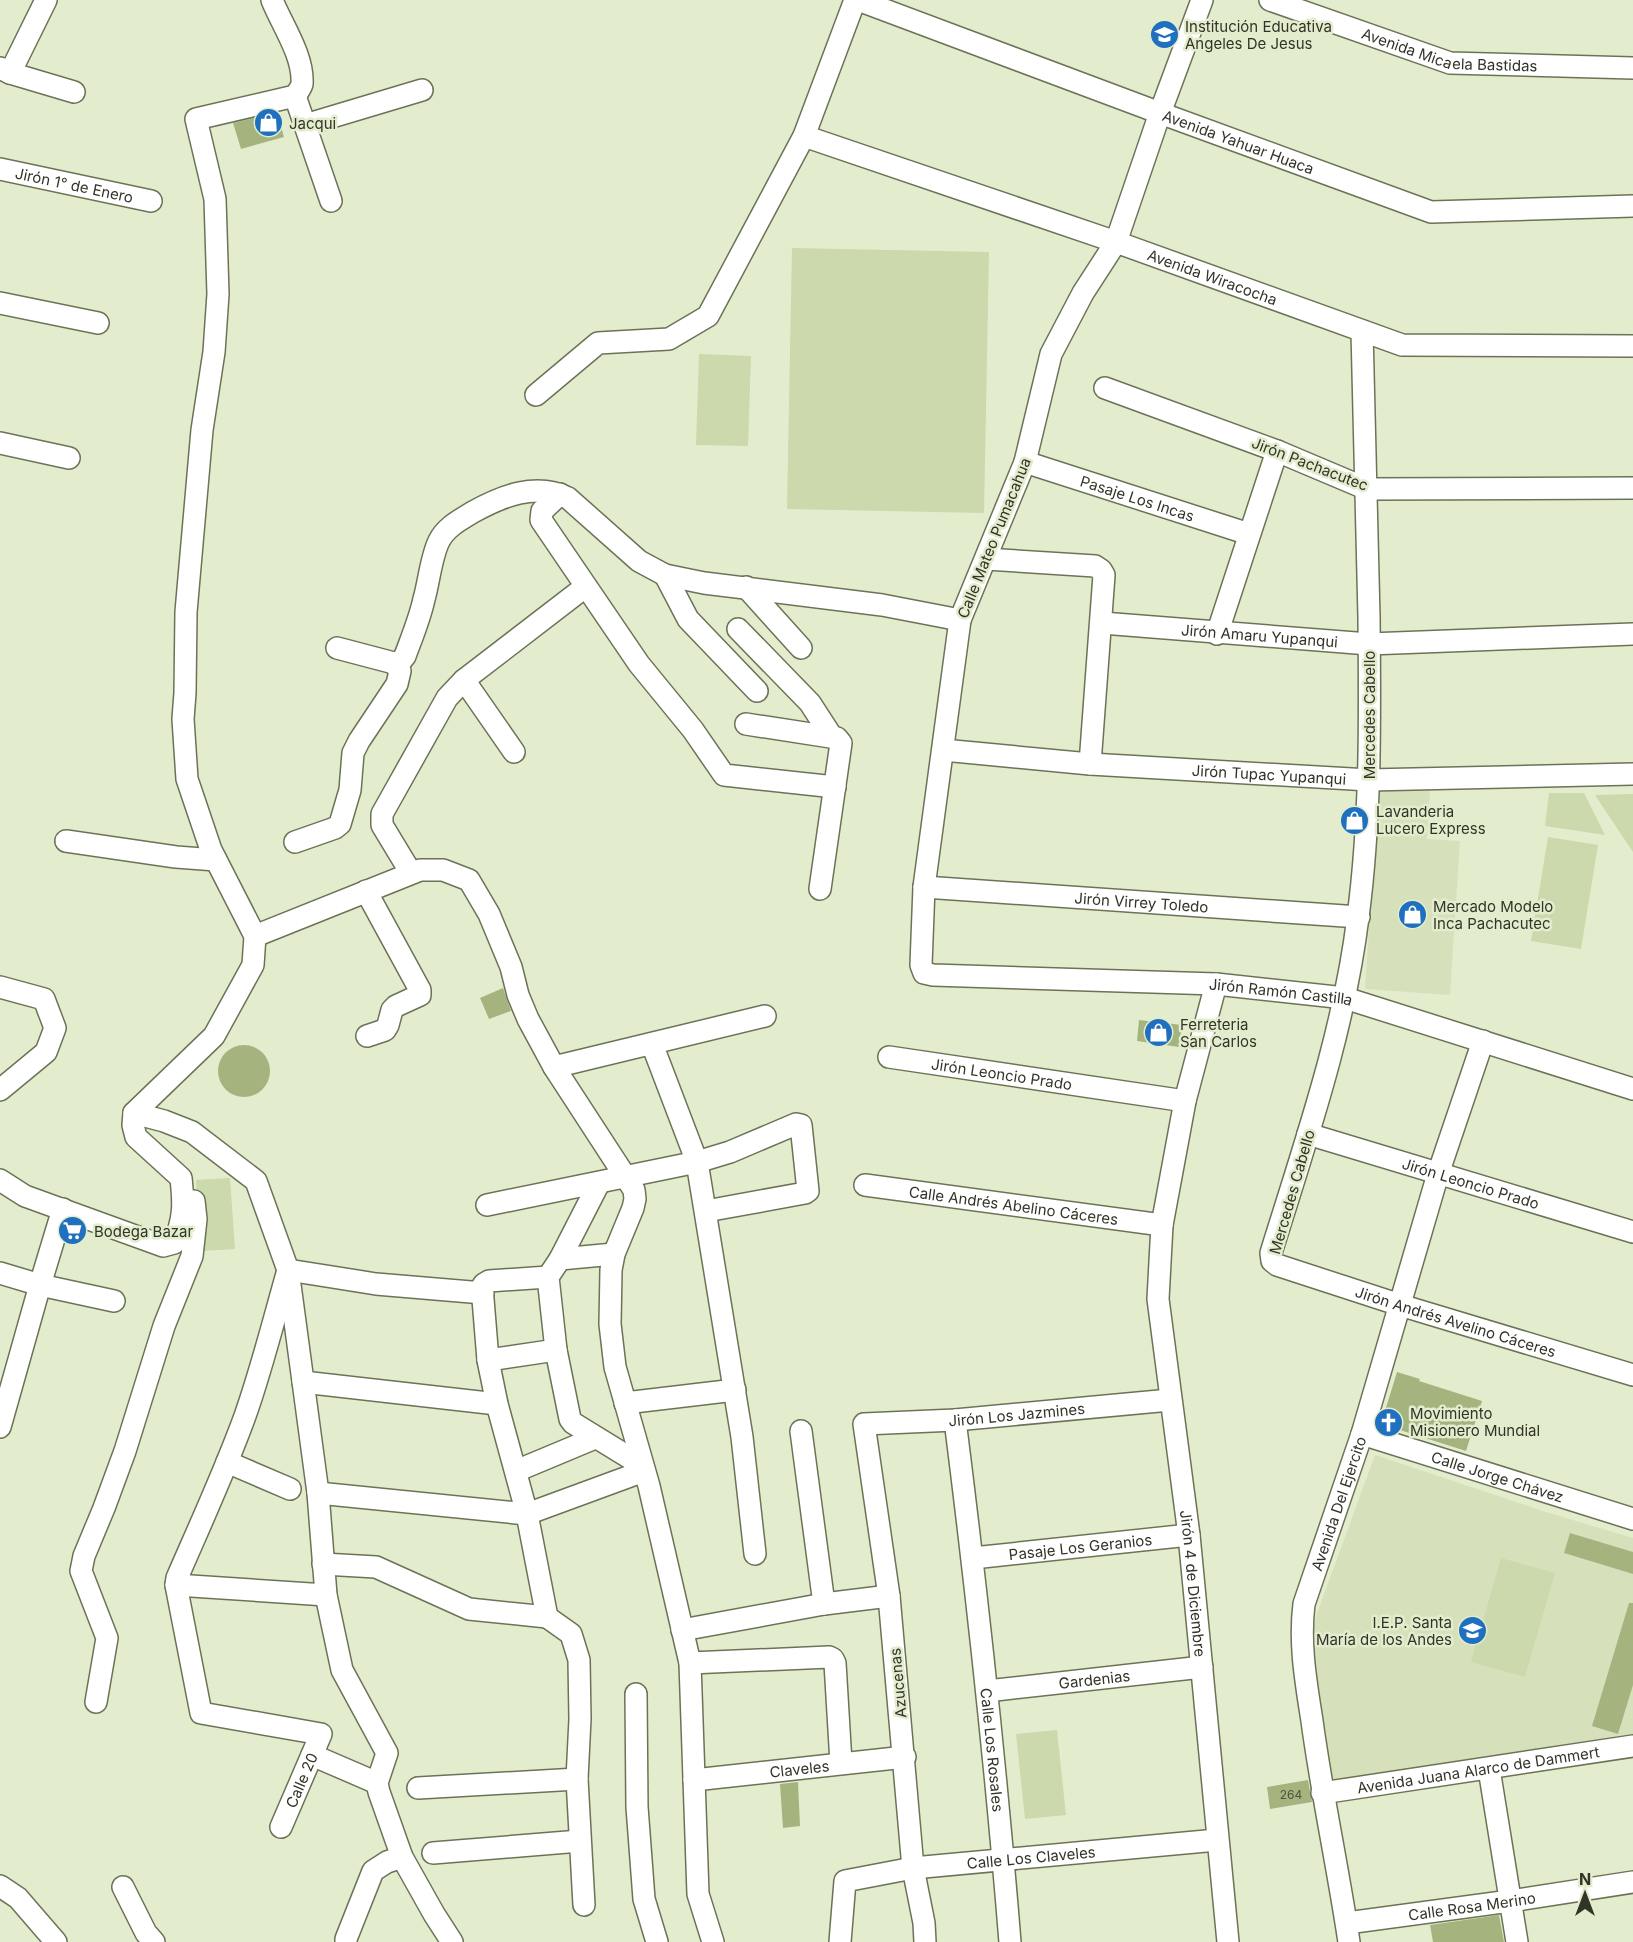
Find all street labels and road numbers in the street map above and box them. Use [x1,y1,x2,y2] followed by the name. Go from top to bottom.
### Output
[1359,23,1538,75] street label: Avenida Micaela Bastidas
[1160,105,1317,178] street label: Avenida Yahuar Huaca
[14,163,135,206] street label: Jirón 1° de Enero
[1145,245,1280,309] street label: Avenida Wiracocha
[1249,433,1371,495] street label: Jirón Pachacutec
[953,455,1035,621] street label: Calle Mateo Pumacahua
[1078,471,1197,525] street label: Pasaje Los Incas
[1180,620,1339,651] street label: Jirón Amaru Yupanqui
[1360,651,1379,779] street label: Mercedes Cabello
[1191,760,1347,788] street label: Jirón Tupac Yupanqui
[1074,888,1209,916] street label: Jirón Virrey Toledo
[1209,974,1355,1009] street label: Jirón Ramón Castilla
[930,1054,1073,1094] street label: Jirón Leoncio Prado
[1265,1128,1319,1256] street label: Mercedes Cabello
[1400,1153,1542,1213] street label: Jirón Leoncio Prado
[908,1182,1119,1229] street label: Calle Andrés Abelino Cáceres
[1353,1282,1558,1361] street label: Jirón Andrés Avelino Cáceres
[948,1398,1086,1430] street label: Jirón Los Jazmines
[1307,1434,1370,1573] street label: Avenida Del Ejercito
[1429,1447,1566,1506] street label: Calle Jorge Chávez
[1176,1509,1210,1658] street label: Jirón 4 de Diciembre
[1008,1529,1153,1564] street label: Pasaje Los Geranios
[885,1647,911,1719] street label: Azucenas
[1058,1666,1131,1692] street label: Gardenias
[977,1687,1008,1813] street label: Calle Los Rosales
[1356,1742,1601,1797] street label: Avenida Juana Alarco de Dammert
[281,1750,321,1811] street label: Calle 20
[769,1756,830,1781] street label: Claveles
[966,1842,1096,1873] street label: Calle Los Claveles
[1407,1888,1537,1924] street label: Calle Rosa Merino

